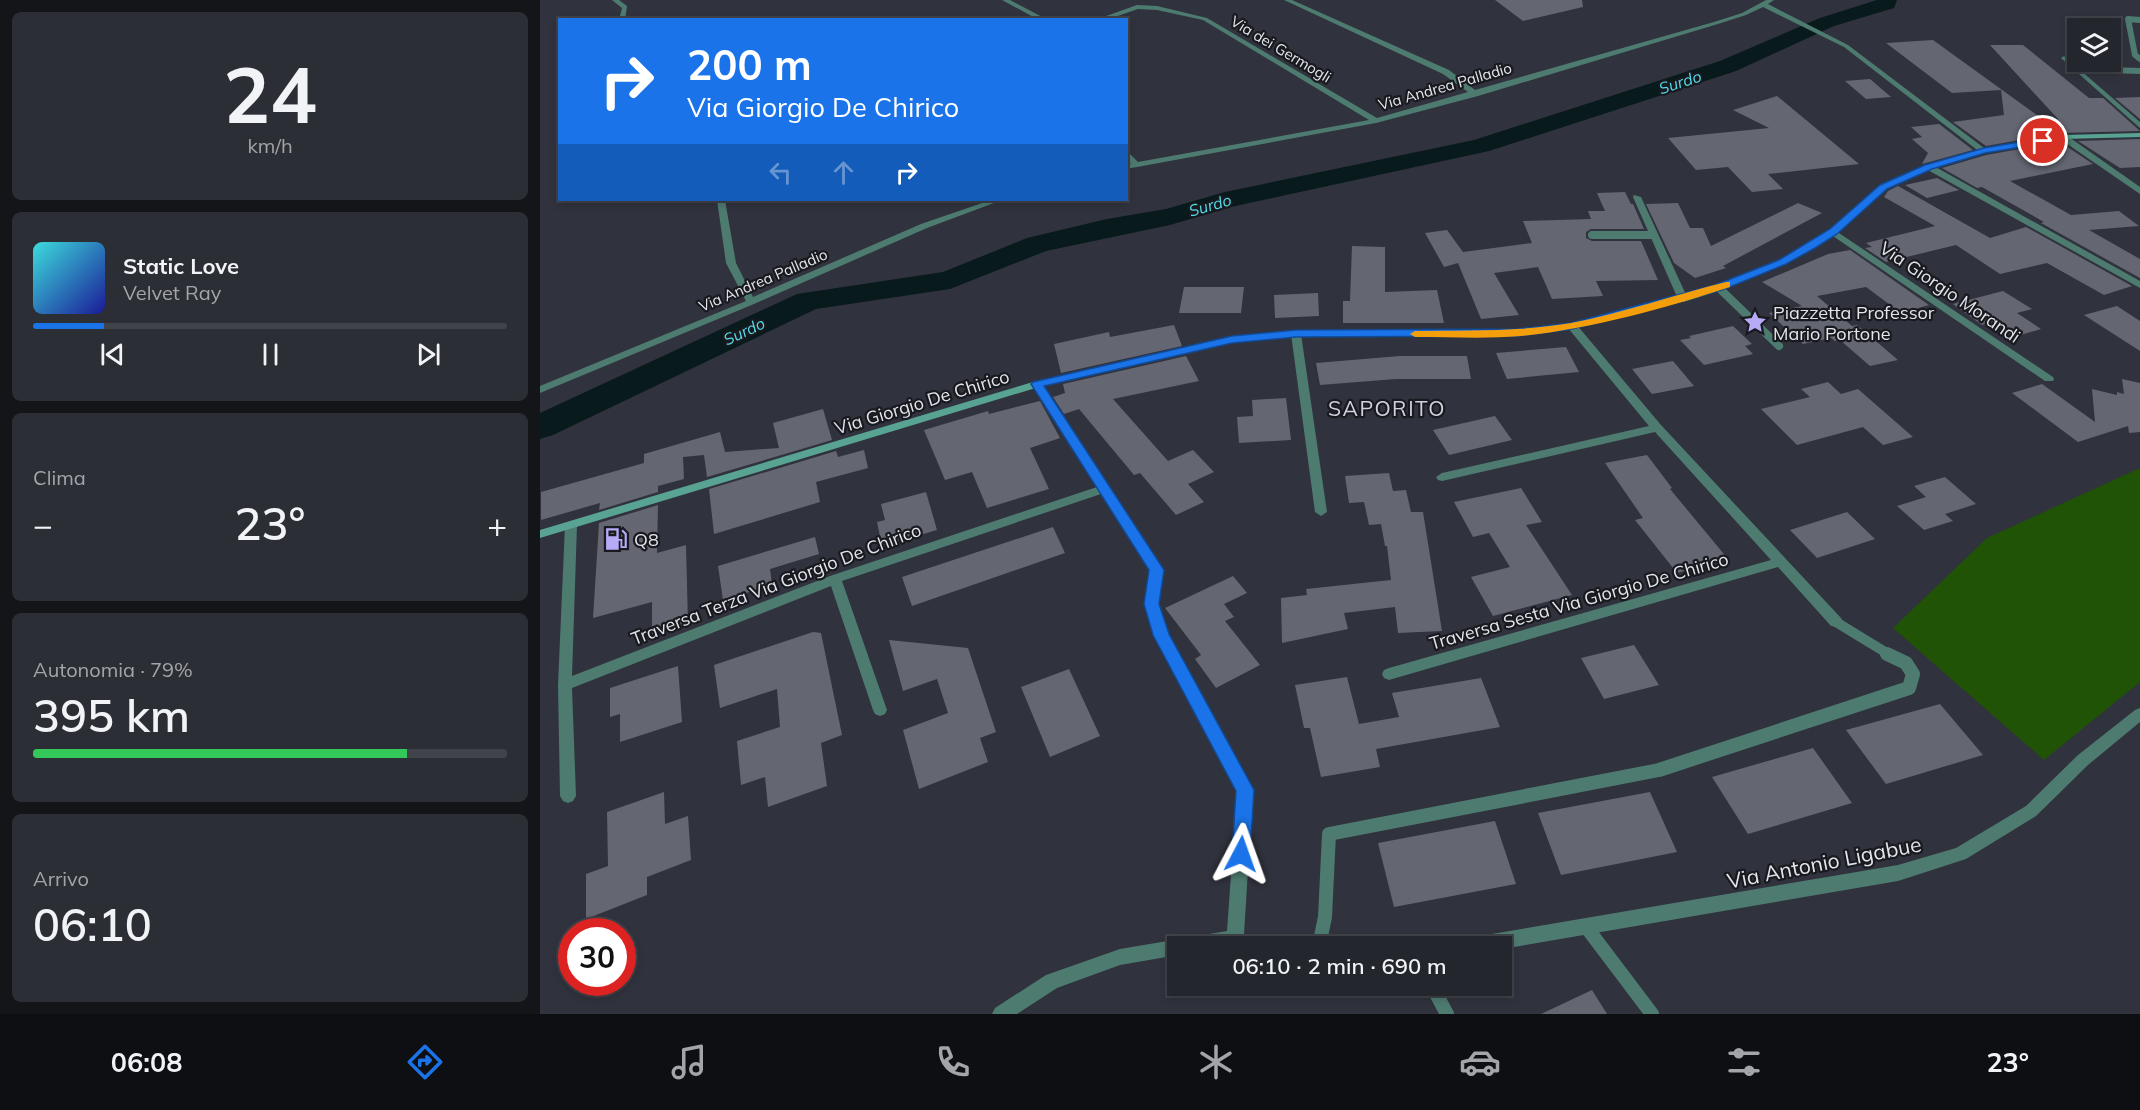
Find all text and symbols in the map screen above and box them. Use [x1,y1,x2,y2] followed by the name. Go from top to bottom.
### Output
[1227,11,1335,87] street label: Via dei Germogli
[2067,18,2121,72] map controls
[2067,18,2121,72] button: layers
[687,38,812,91] text: 200 m
[588,42,666,120] icon: right
[223,45,317,143] text: 24
[1376,58,1514,114] street label: Via Andrea Palladio
[1656,66,1704,98] water label: Surdo
[687,90,959,124] text: Via Giorgio De Chirico
[2017,115,2068,166] pin
[2026,124,2059,157] icon: arrive
[247,133,293,158] text: km/h
[764,156,797,189] icon: left
[827,156,860,189] icon: ahead
[890,156,923,189] icon: right
[1186,189,1234,221] water label: Surdo
[1875,236,2025,348] street label: Via Giorgio Morandi
[696,244,830,316] street label: Via Andrea Palladio
[123,252,239,280] text: Static Love
[123,280,221,305] text: Velvet Ray
[1773,301,1935,345] place label: Piazzetta Professor Mario Portone
[1742,309,1768,335] place icon: Piazzetta Professor Mario Portone
[720,313,768,349] water label: Surdo
[96,338,129,371] icon: previous
[254,338,287,371] icon: pause
[412,338,445,371] icon: next
[832,364,1012,440] street label: Via Giorgio De Chirico
[1328,395,1446,421] district label: SAPORITO
[33,465,86,490] text: Clima
[235,495,305,551] text: 23°
[33,504,53,545] text: −
[487,504,507,545] text: +
[628,518,924,650] street label: Traversa Terza Via Giorgio De Chirico
[603,526,629,552] fuel station icon: Q8
[634,528,659,551] place label: Q8
[1427,547,1731,655] street label: Traversa Sesta Via Giorgio De Chirico
[33,657,193,682] text: Autonomia · 79%
[33,687,190,743] text: 395 km
[1209,822,1273,886] position arrow
[1725,830,1923,894] street label: Via Antonio Ligabue
[33,866,89,891] text: Arrivo
[33,896,152,952] text: 06:10
[558,918,636,996] speed limit sign: 30
[1232,952,1447,980] text: 06:10 · 2 min · 690 m
[404,1041,446,1083] icon: directions
[668,1041,710,1083] icon: music
[932,1041,974,1083] icon: phone
[1195,1041,1237,1083] icon: climate
[1459,1041,1501,1083] icon: car
[1723,1041,1765,1083] icon: filters
[111,1045,182,1079] text: 06:08
[1986,1045,2029,1079] text: 23°

